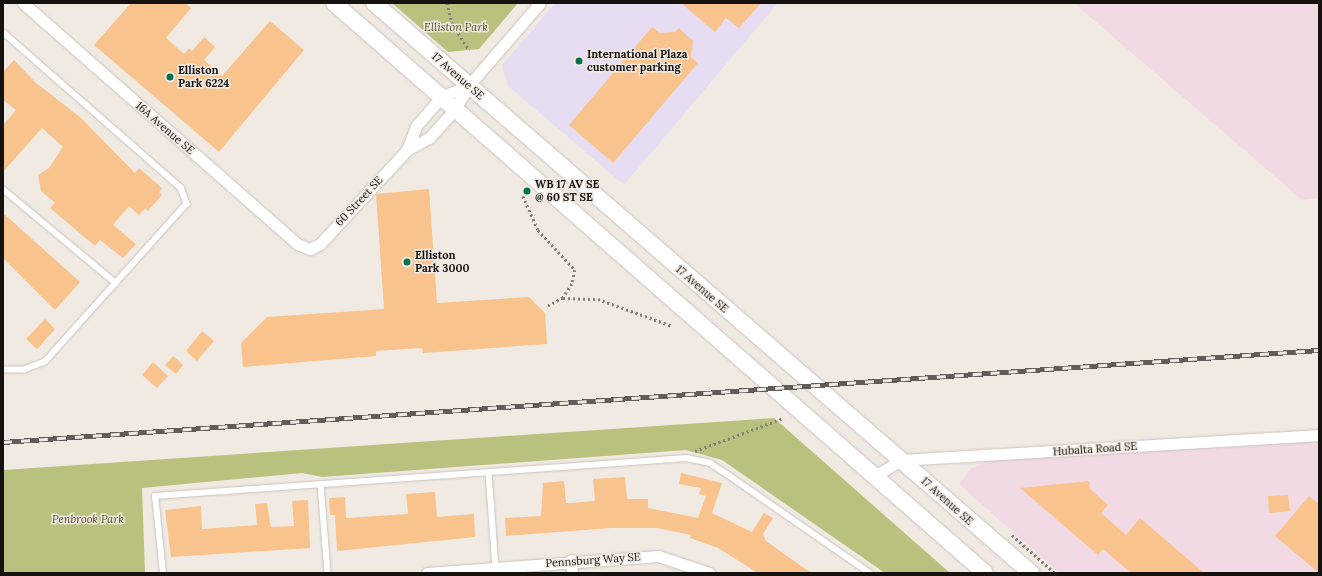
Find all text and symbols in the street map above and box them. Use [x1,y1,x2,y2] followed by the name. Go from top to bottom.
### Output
[424,20,488,34] park label: Elliston Park
[587,48,688,74] place label: International Plaza customer parking
[429,50,487,102] street label: 17 Avenue SE
[574,56,584,66] marker: International Plaza customer parking
[178,64,229,90] place label: Elliston Park 6224
[165,72,175,82] marker: Elliston Park 6224
[133,99,197,157] street label: 16A Avenue SE
[333,173,385,229] street label: 60 Street SE
[535,178,599,204] place label: WB 17 AV SE @ 60 ST SE
[522,186,532,196] marker: WB 17 AV SE @ 60 ST SE
[415,249,469,275] place label: Elliston Park 3000
[402,257,412,267] marker: Elliston Park 3000
[673,263,731,315] street label: 17 Avenue SE
[1052,439,1138,459] street label: Hubalta Road SE
[918,474,976,528] street label: 17 Avenue SE
[52,512,124,526] park label: Penbrook Park
[545,550,641,570] street label: Pennsburg Way SE

